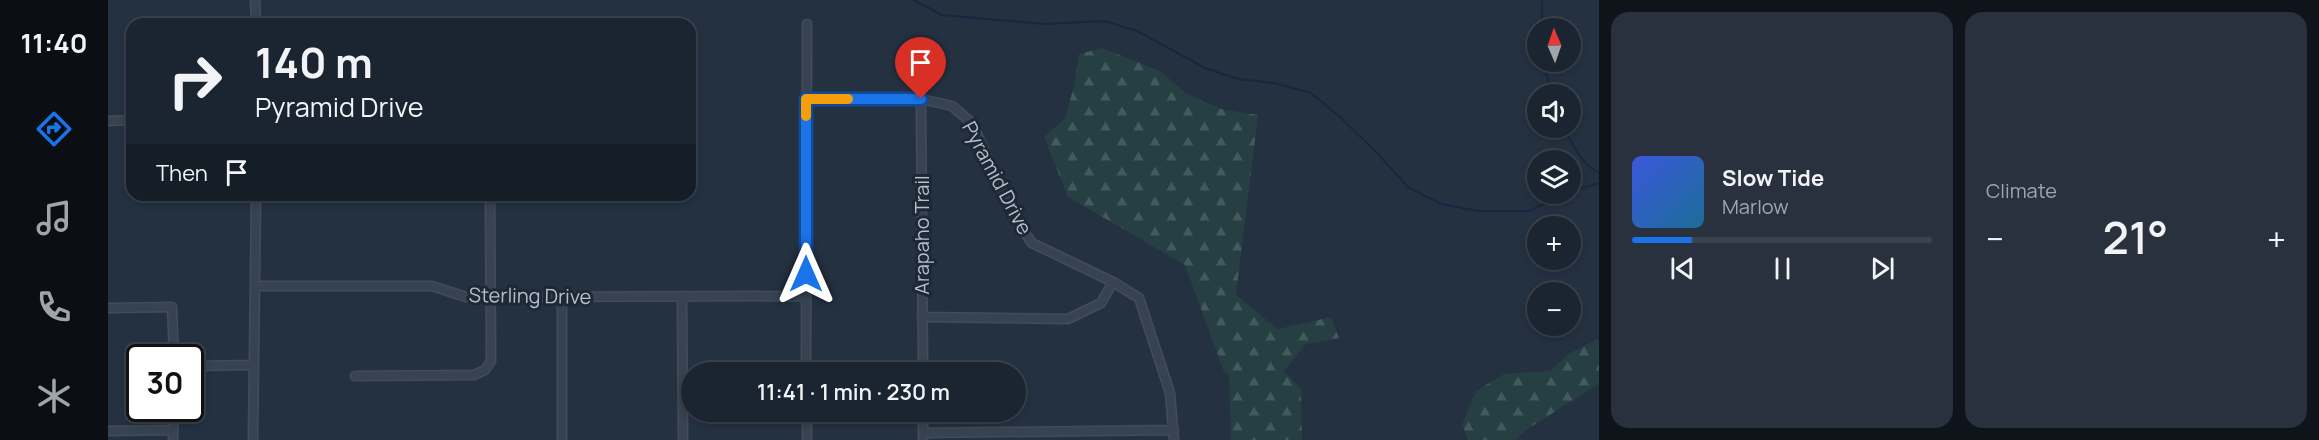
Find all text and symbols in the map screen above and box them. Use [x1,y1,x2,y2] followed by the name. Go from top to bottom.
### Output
[1527,18,1581,72] north arrow
[1527,18,1581,336] map controls
[20,24,88,61] text: 11:40
[255,33,373,91] text: 140 m
[895,37,946,99] pin
[156,42,234,120] icon: right
[904,46,937,79] icon: arrive
[1527,84,1581,138] button: sound
[255,88,423,125] text: Pyramid Drive
[33,108,75,150] icon: directions
[956,116,1039,239] street label: Pyramid Drive
[1527,150,1581,204] button: layers
[220,156,253,189] icon: arrive
[156,158,208,188] text: Then
[1722,163,1824,193] text: Slow Tide
[908,175,935,295] street label: Arapaho Trail
[1986,177,2057,204] text: Climate
[1722,193,1789,220] text: Marlow
[33,197,75,239] icon: music
[2103,206,2168,268] text: 21°
[1527,216,1581,270] button: +
[1986,216,2004,261] text: −
[2267,216,2286,261] text: +
[774,242,838,306] position arrow
[1666,252,1699,285] icon: previous
[1766,252,1799,285] icon: pause
[1866,252,1899,285] icon: next
[468,281,592,310] street label: Sterling Drive
[1527,282,1581,336] button: −
[33,286,75,328] icon: phone
[126,344,204,422] speed limit sign: 30
[33,375,75,417] icon: climate
[757,377,950,407] text: 11:41 · 1 min · 230 m

